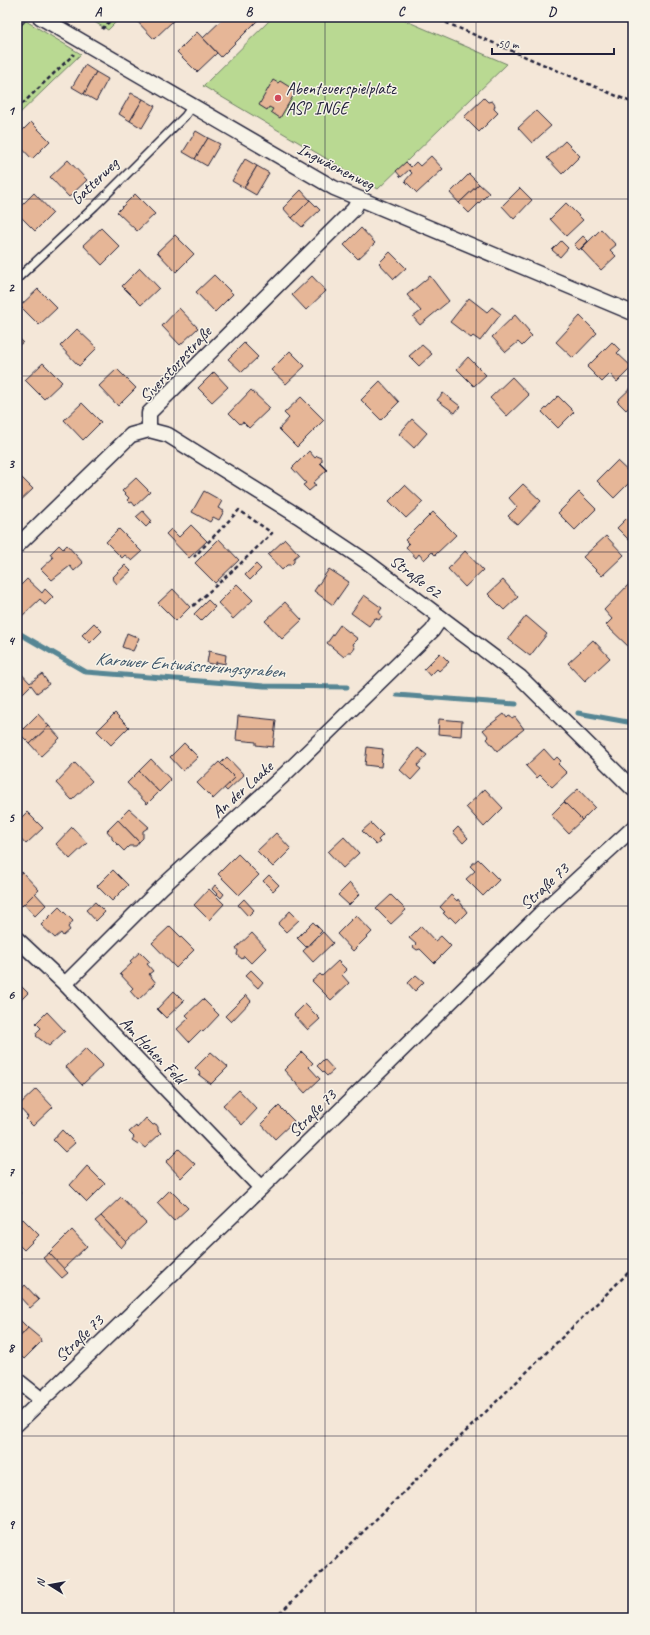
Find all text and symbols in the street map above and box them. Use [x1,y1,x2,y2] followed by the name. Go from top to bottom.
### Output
[95,4,103,20] text: A
[246,4,254,20] text: B
[398,4,406,20] text: C
[548,4,557,20] text: D
[492,30,614,56] scale bar
[498,36,520,52] text: 50 m
[286,78,397,119] place label: Abenteuerspielplatz ASP INGE
[273,93,283,103] marker: Abenteuerspielplatz ASP INGE
[8,103,16,119] text: 1
[294,138,379,195] street label: Ingwäonenweg
[66,152,124,209] street label: Gatterweg
[8,280,15,296] text: 2
[135,321,217,407] street label: Siverstorpstraße
[8,456,15,472] text: 3
[386,550,447,603] street label: Straße 62
[8,633,16,649] text: 4
[95,647,287,683] water label: Karower Entwässerungsgraben
[207,755,279,822] street label: An der Laake
[8,810,15,826] text: 5
[515,857,574,914] street label: Straße 73
[8,987,15,1003] text: 6
[115,1012,192,1091] street label: Am Hohen Feld
[284,1084,342,1142] street label: Straße 73
[8,1164,15,1180] text: 7
[51,1309,109,1367] street label: Straße 73
[8,1340,16,1356] text: 8
[8,1517,15,1533] text: 9
[30,1565,70,1605] north arrow
[33,1576,48,1588] text: N

